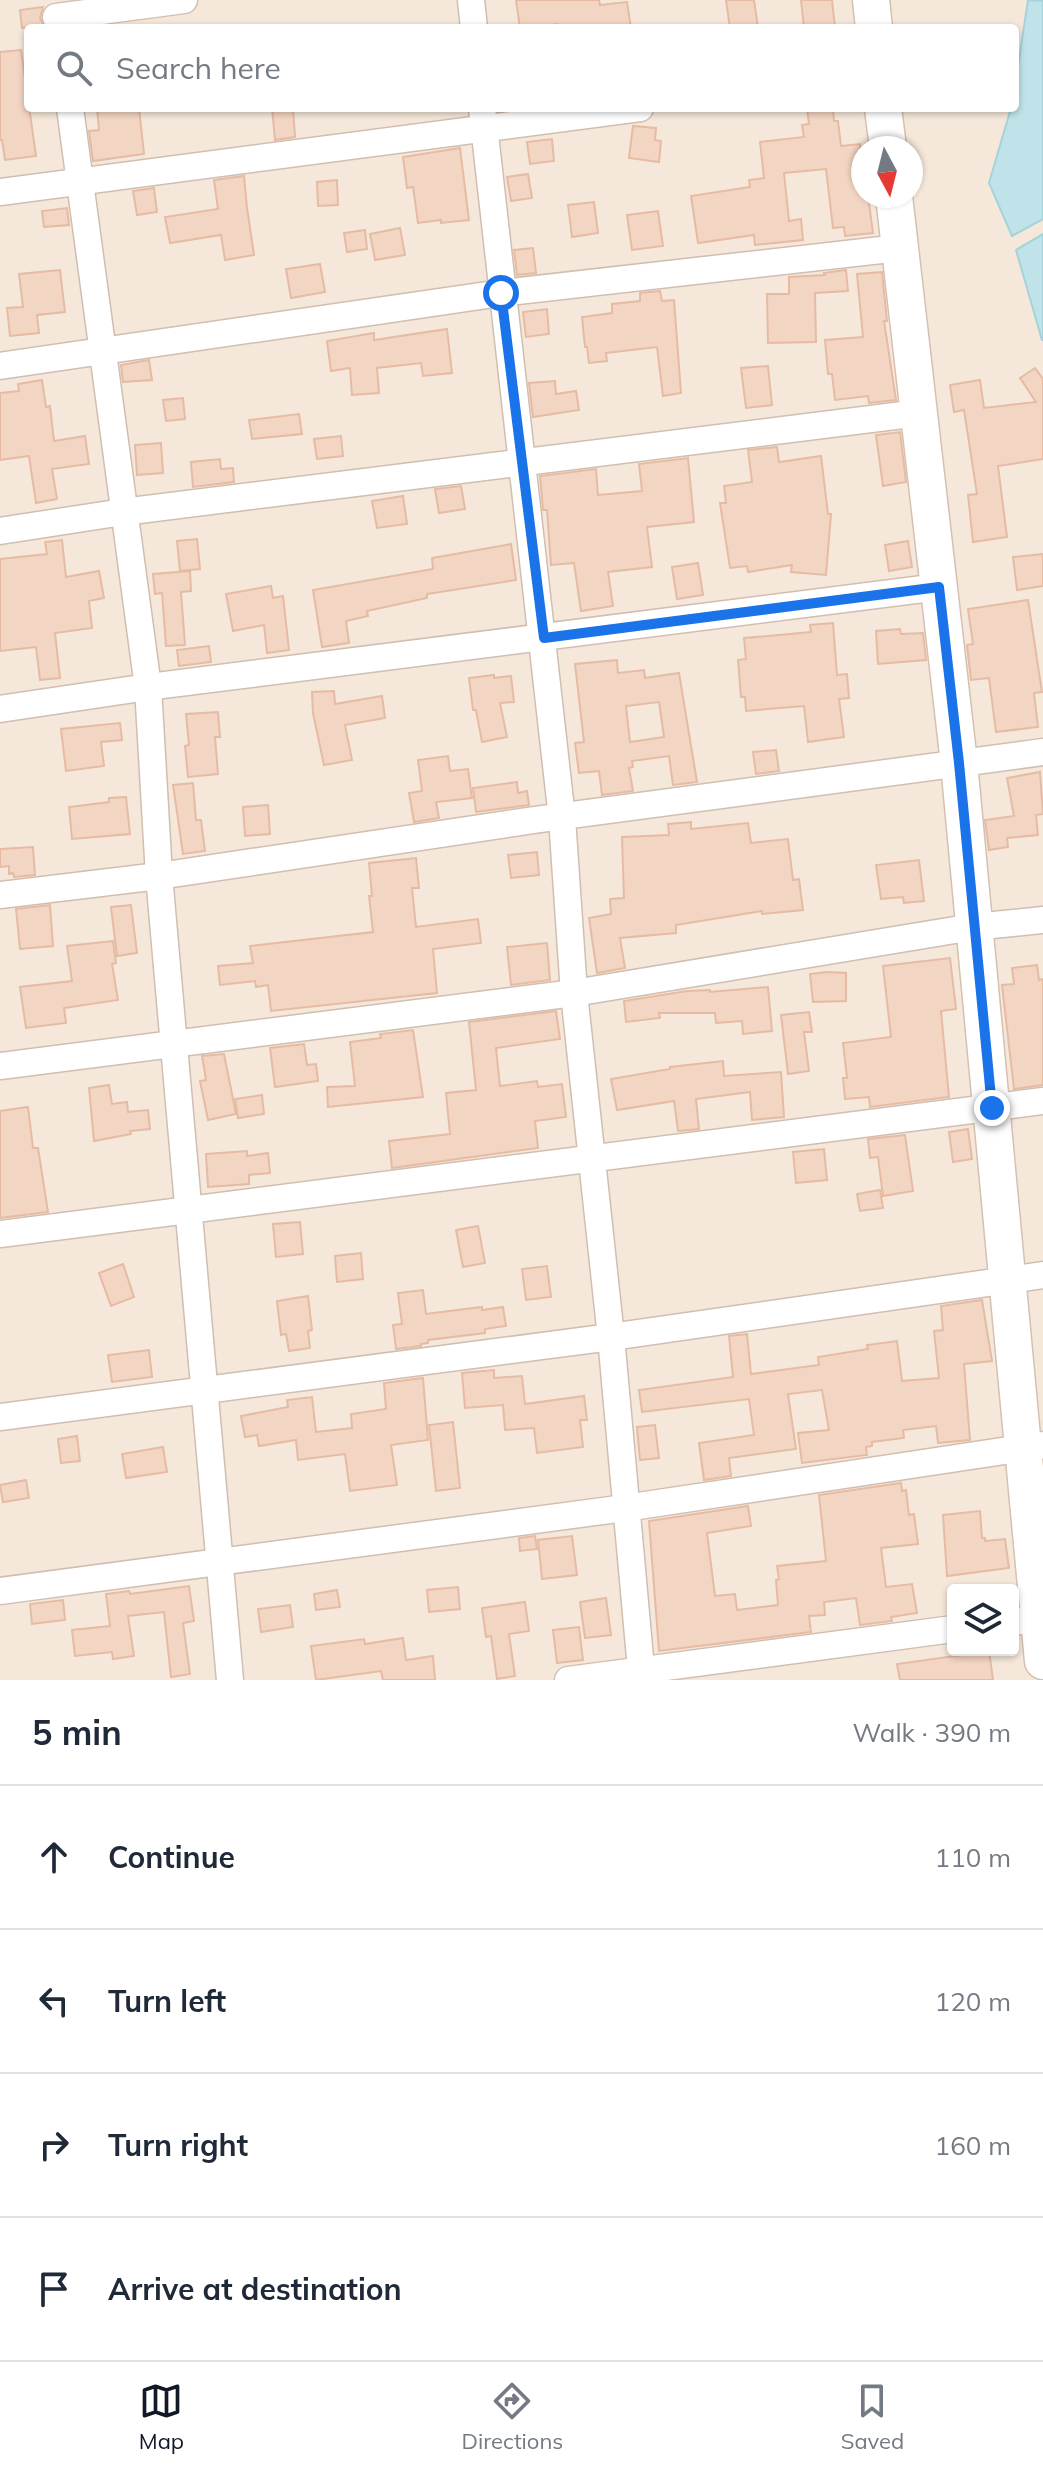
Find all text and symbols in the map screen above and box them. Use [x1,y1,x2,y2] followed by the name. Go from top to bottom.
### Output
[24,24,1019,112] search box
[52,46,96,90] icon: search
[116,49,281,87] text: Search here
[851,136,923,208] north arrow
[483,275,519,311] route start
[974,1090,1010,1126] route end
[947,1584,1019,1656] map controls
[947,1584,1019,1656] button: layers
[32,1711,122,1754] text: 5 min
[852,1716,1011,1749] text: Walk · 390 m
[32,1835,76,1879] icon: ahead
[108,1838,235,1876] text: Continue
[935,1841,1011,1874] text: 110 m
[32,1979,76,2023] icon: left
[108,1982,226,2020] text: Turn left
[935,1985,1011,2018] text: 120 m
[32,2123,76,2167] icon: right
[108,2126,248,2164] text: Turn right
[935,2129,1011,2162] text: 160 m
[32,2267,76,2311] icon: arrive
[108,2270,402,2308] text: Arrive at destination
[139,2379,184,2455] tab: Map
[462,2379,563,2455] tab: Directions
[841,2379,904,2455] tab: Saved

